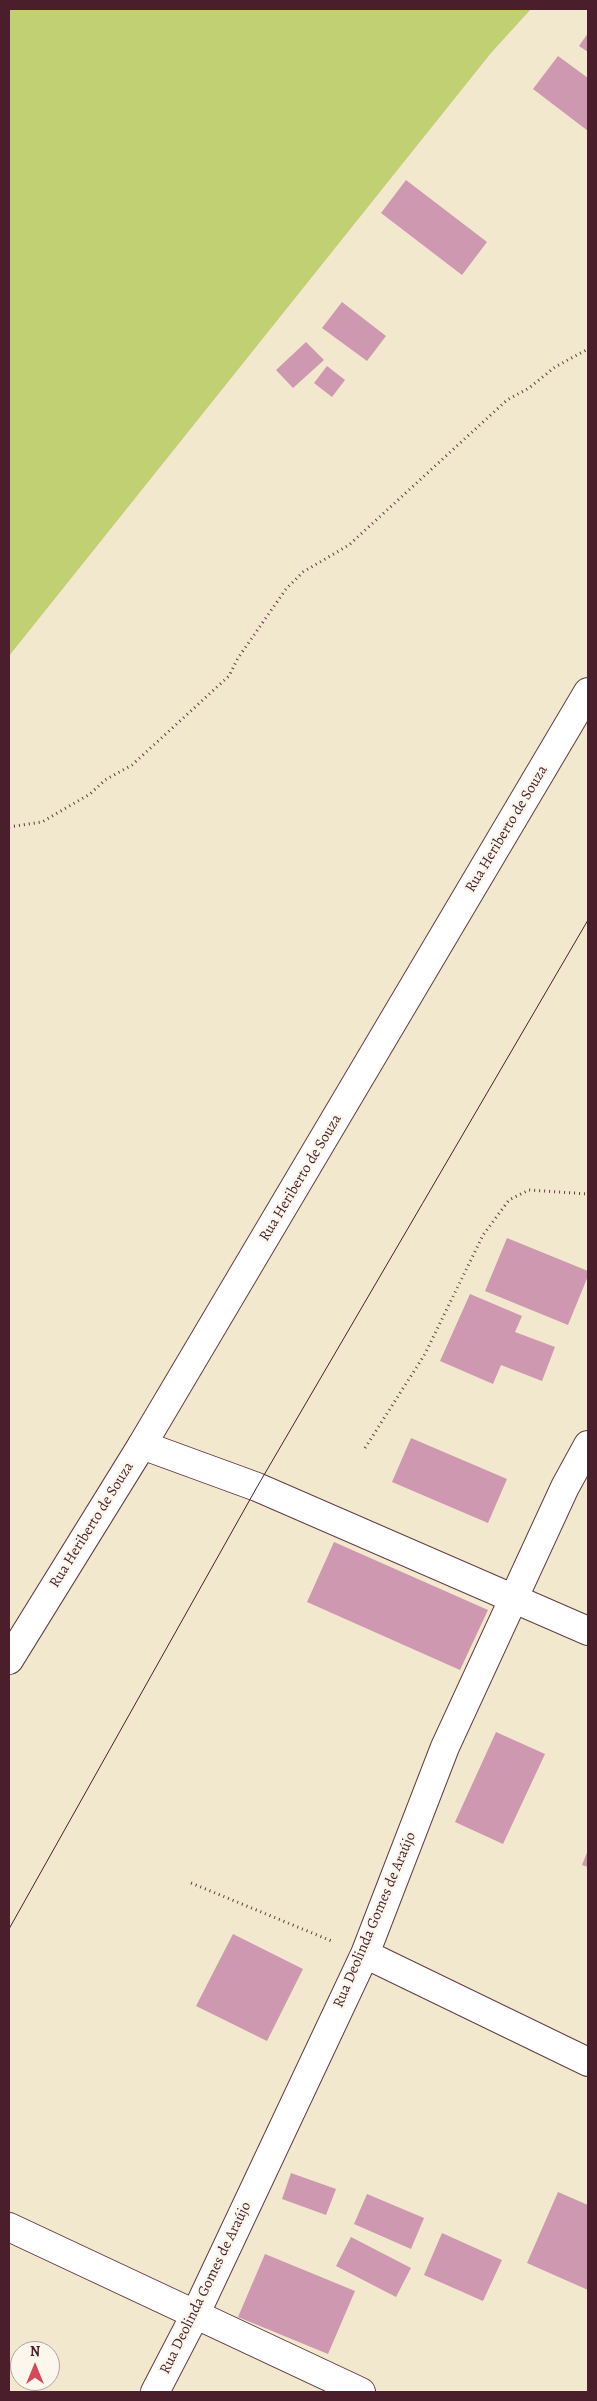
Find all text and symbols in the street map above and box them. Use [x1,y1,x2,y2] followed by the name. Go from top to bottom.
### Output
[462,762,552,896] street label: Rua Heriberto de Souza
[256,1111,346,1245] street label: Rua Heriberto de Souza
[46,1459,138,1591] street label: Rua Heriberto de Souza
[330,1829,420,2011] street label: Rua Deolinda Gomes de Araújo
[156,2199,256,2377] street label: Rua Deolinda Gomes de Araújo
[10,2341,60,2391] north arrow
[30,2342,40,2361] text: N

